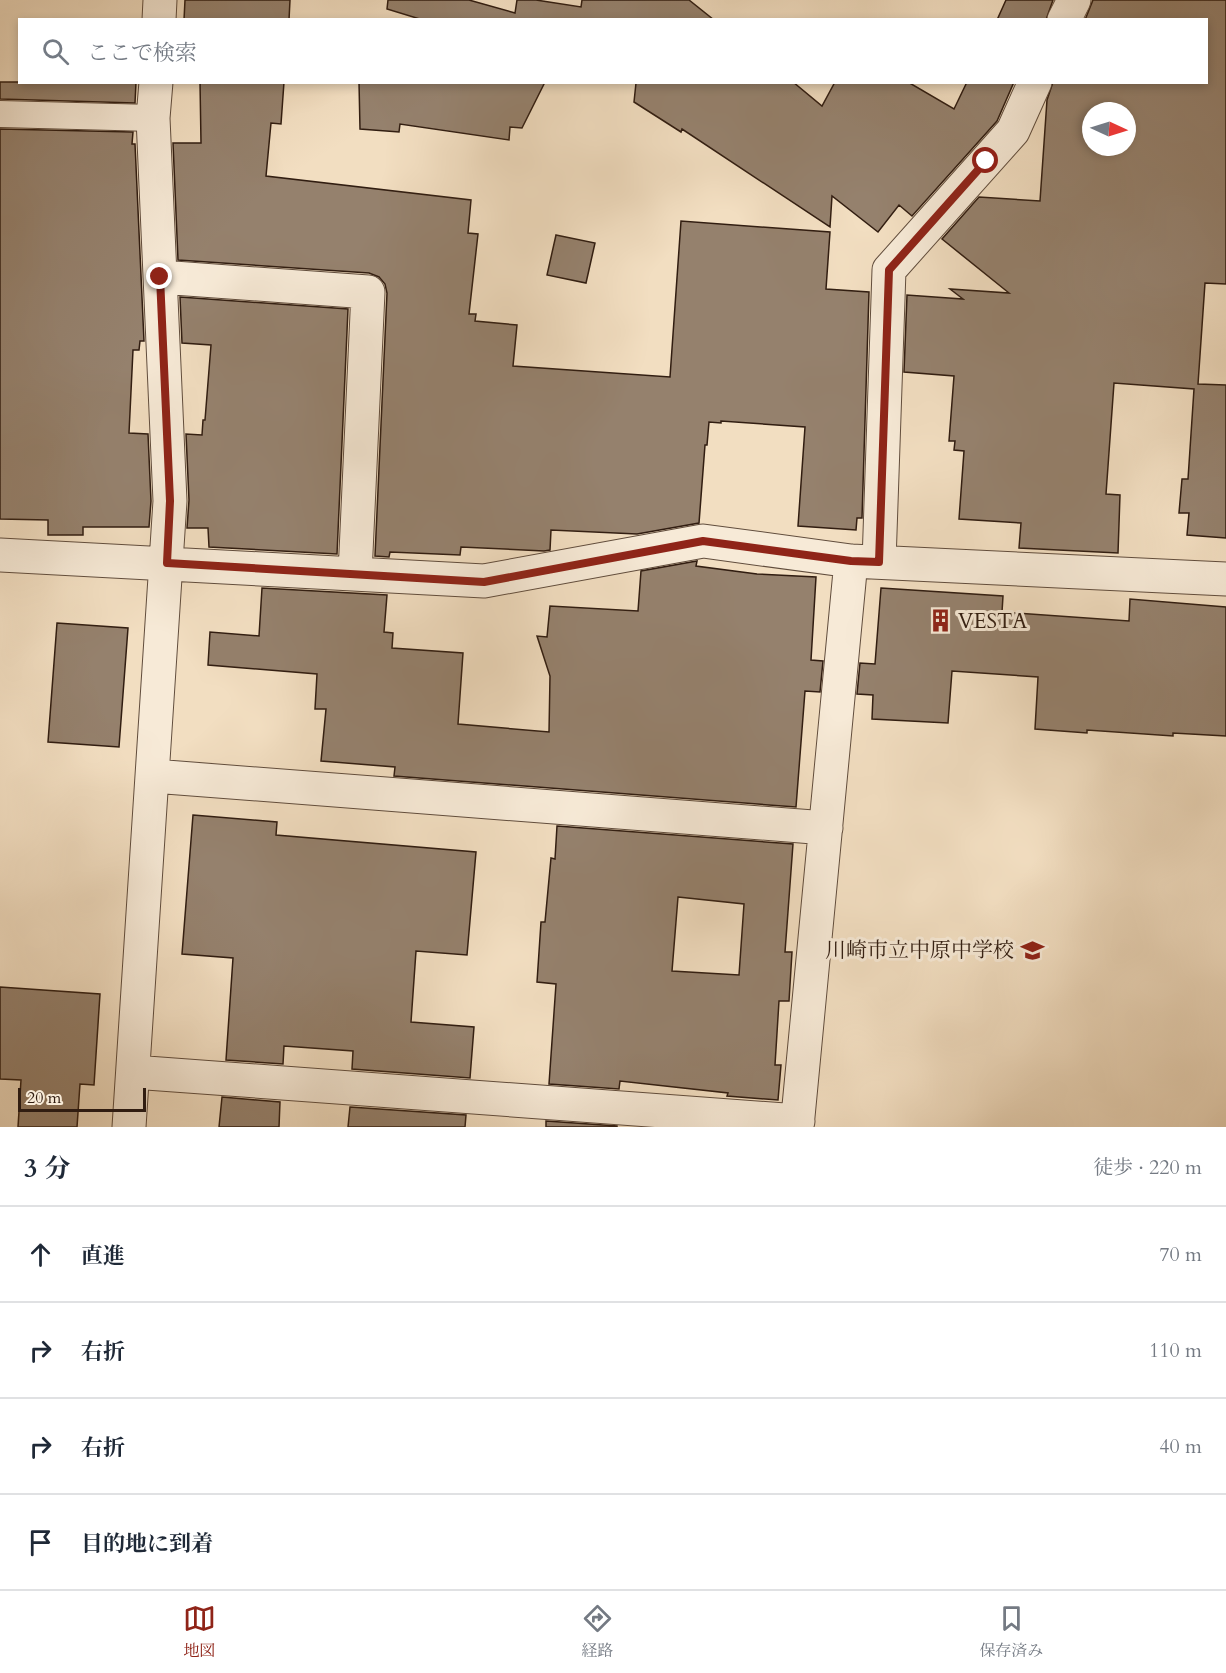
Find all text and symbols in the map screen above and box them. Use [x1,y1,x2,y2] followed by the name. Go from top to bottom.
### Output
[18,18,1208,84] search box
[39,35,72,68] icon: search
[87,38,197,68] text: ここで検索
[1082,102,1136,156] north arrow
[972,147,998,173] route start
[146,263,172,289] route end
[958,607,1027,636] place label: VESTA
[927,608,953,634] building icon: VESTA
[825,936,1014,965] place label: 川崎市立中原中学校
[1019,937,1045,963] school or university icon: 川崎市立中原中学校
[18,1085,146,1112] scale bar
[27,1087,61,1109] text: 20 m
[24,1151,70,1186] text: 3 分
[1093,1154,1202,1181] text: 徒歩 · 220 m
[24,1238,57,1271] icon: ahead
[81,1241,125,1271] text: 直進
[1159,1241,1202,1268] text: 70 m
[24,1334,57,1367] icon: right
[81,1337,125,1367] text: 右折
[1149,1337,1202,1364] text: 110 m
[24,1430,57,1463] icon: right
[81,1433,125,1463] text: 右折
[1159,1433,1202,1460] text: 40 m
[24,1526,57,1559] icon: arrive
[81,1529,213,1559] text: 目的地に到着
[183,1602,216,1662] tab: 地図
[581,1602,614,1662] tab: 経路
[979,1602,1043,1662] tab: 保存済み

